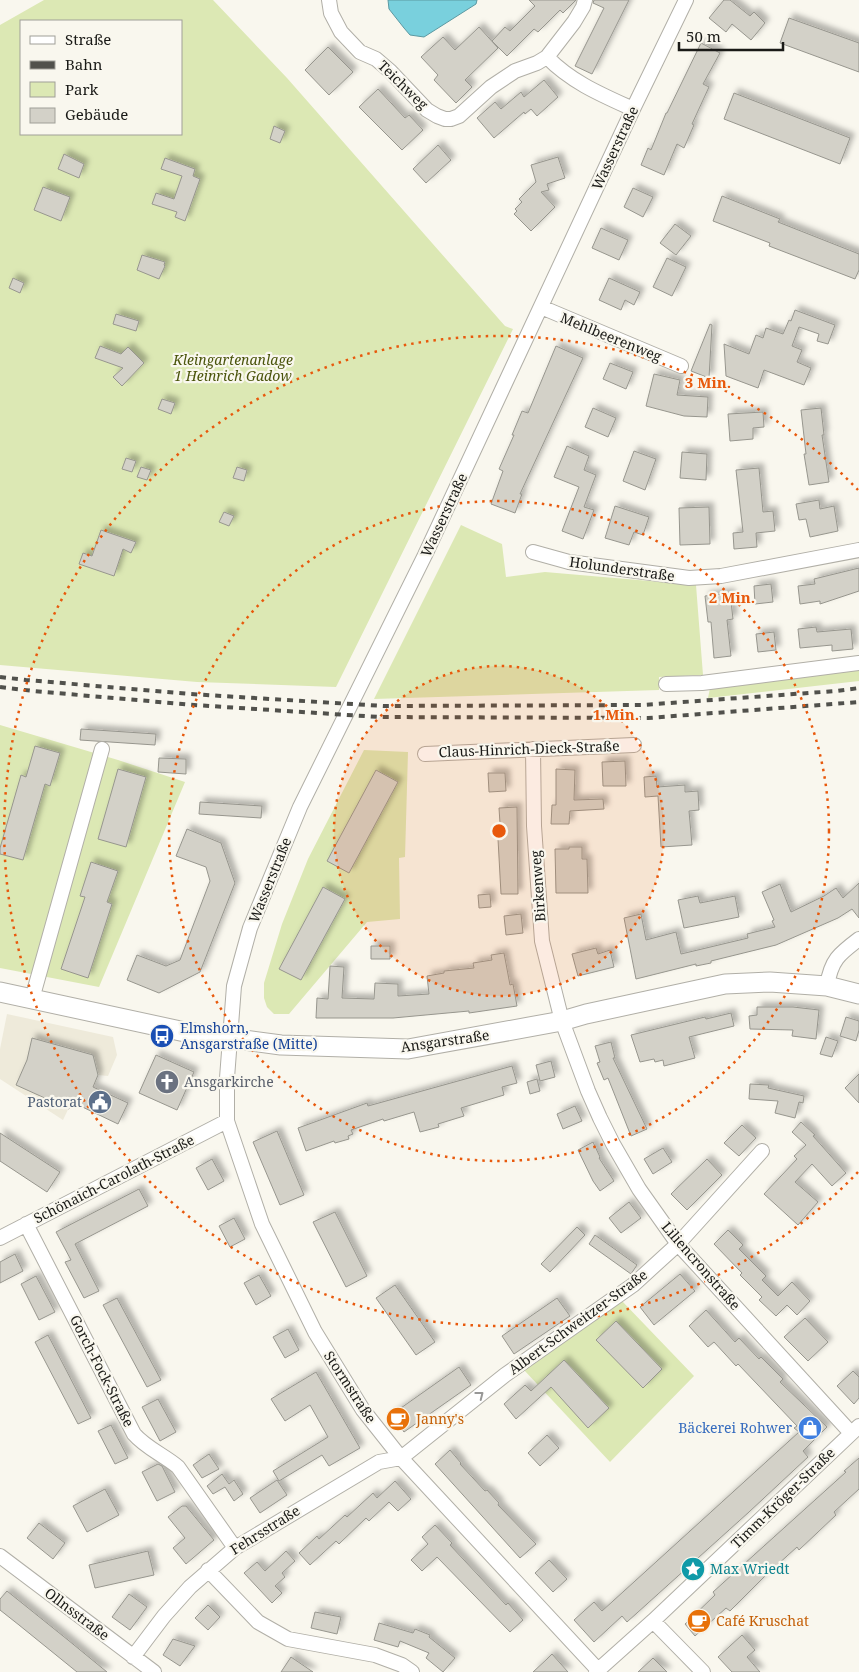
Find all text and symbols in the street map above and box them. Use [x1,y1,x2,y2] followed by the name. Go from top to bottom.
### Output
[20,20,182,135] legend
[679,20,783,52] scale bar
[686,26,721,46] text: 50 m
[65,29,111,49] text: Straße
[65,54,103,74] text: Bahn
[374,56,433,114] street label: Teichweg
[65,79,99,99] text: Park
[587,103,642,193] street label: Wasserstraße
[65,104,128,124] text: Gebäude
[558,308,665,366] street label: Mehlbeerenweg
[172,350,293,385] park label: Kleingartenanlage 1 Heinrich Gadow
[685,372,731,392] text: 3 Min.
[416,470,471,560] street label: Wasserstraße
[568,552,676,585] street label: Holunderstraße
[709,587,755,607] text: 2 Min.
[593,704,639,724] text: 1 Min.
[438,736,620,761] street label: Claus-Hinrich-Dieck-Straße
[490,822,508,840] centre of rings
[244,834,295,925] street label: Wasserstraße
[525,849,549,922] street label: Birkenweg
[180,1018,318,1053] place label: Elmshorn, Ansgarstraße (Mitte)
[149,1023,175,1049] bus stop icon: Elmshorn, Ansgarstraße (Mitte)
[399,1025,490,1056] street label: Ansgarstraße
[154,1069,180,1095] church icon: Ansgarkirche
[184,1072,274,1091] place label: Ansgarkirche
[87,1089,113,1115] public building icon: Pastorat
[27,1092,82,1111] place label: Pastorat
[30,1130,197,1227] street label: Schönaich-Carolath-Straße
[658,1218,745,1314] street label: Liliencronstraße
[504,1265,651,1378] street label: Albert-Schweitzer-Straße
[66,1312,139,1430] street label: Gorch-Fock-Straße
[320,1347,381,1426] street label: Stormstraße
[474,1392,483,1400] one-way arrow
[385,1406,411,1432] cafe icon: Janny's
[415,1409,464,1428] place label: Janny's
[797,1415,823,1441] shop icon: Bäckerei Rohwer
[678,1418,792,1437] place label: Bäckerei Rohwer
[727,1443,839,1552] street label: Timm-Kröger-Straße
[226,1501,303,1559] street label: Fehrsstraße
[680,1556,706,1582] place icon: Max Wriedt
[710,1559,790,1578] place label: Max Wriedt
[41,1583,114,1644] street label: Ollnsstraße
[686,1608,712,1634] cafe icon: Café Kruschat
[716,1611,809,1630] place label: Café Kruschat

